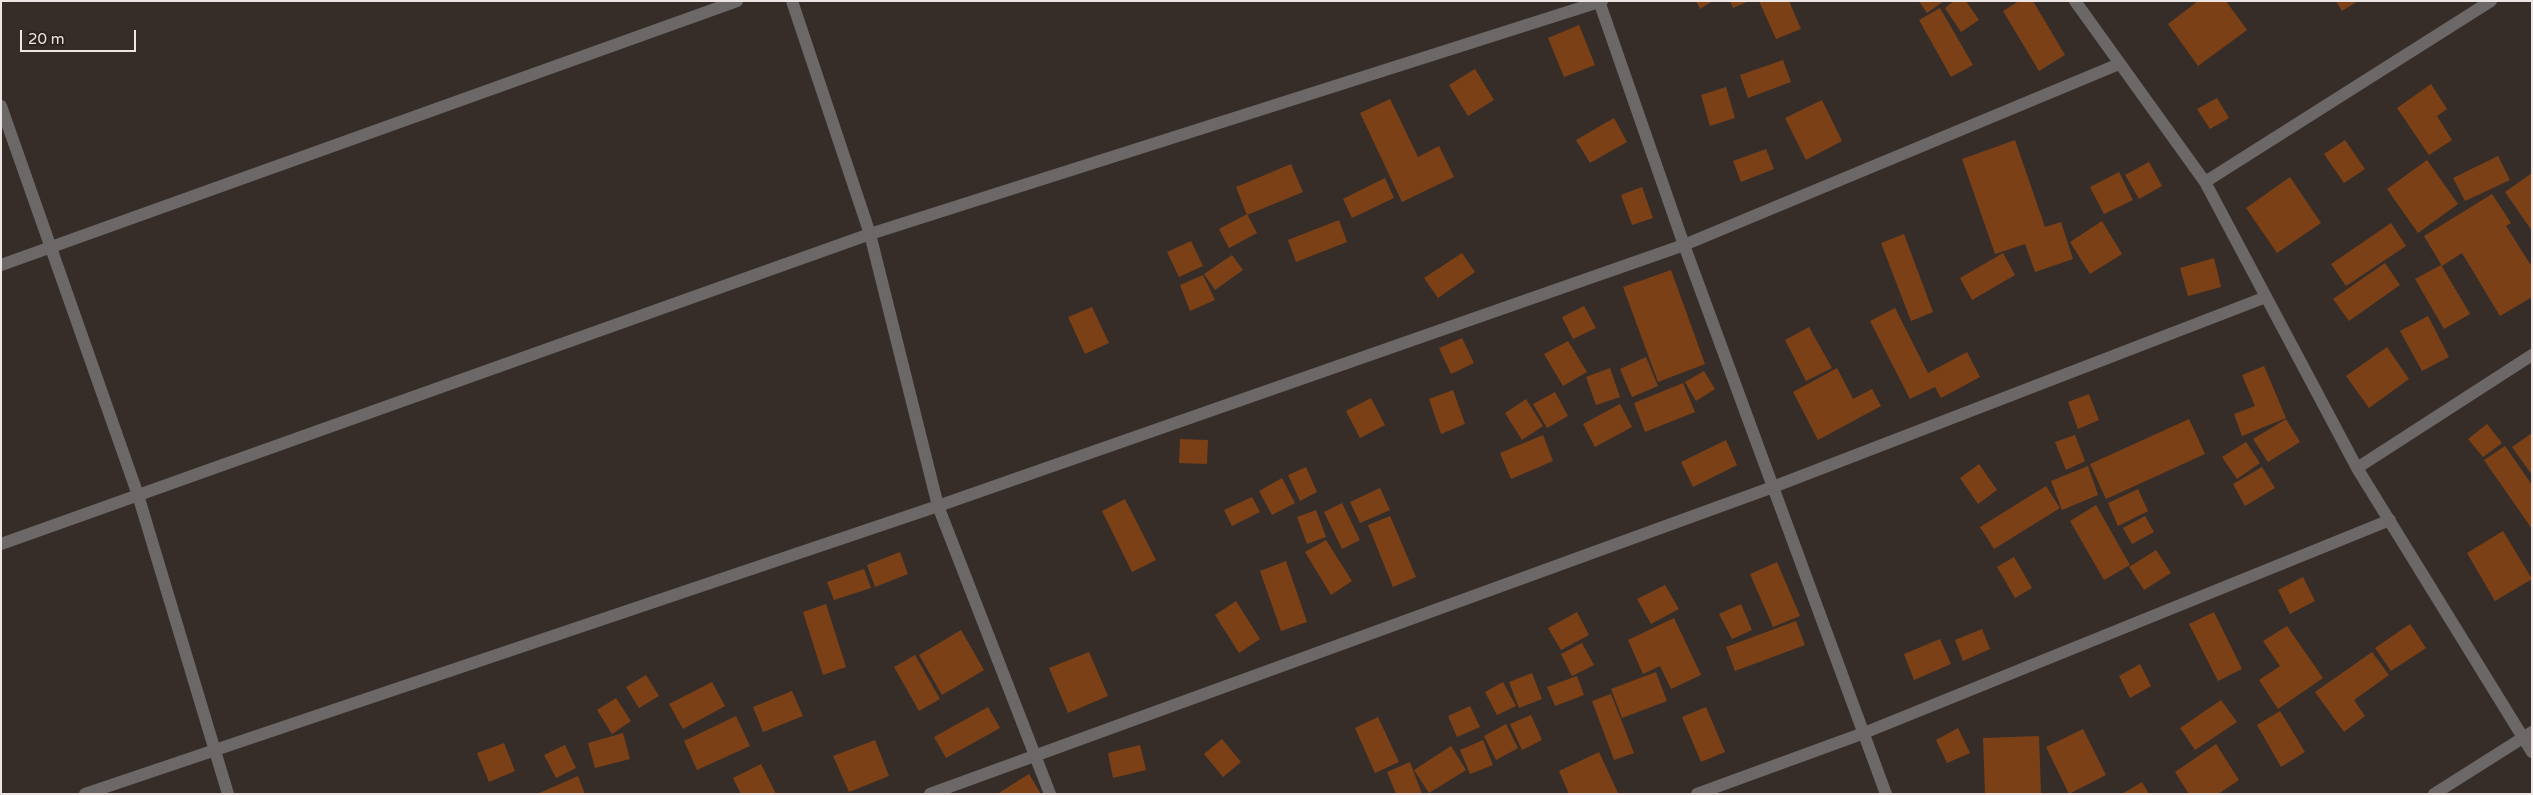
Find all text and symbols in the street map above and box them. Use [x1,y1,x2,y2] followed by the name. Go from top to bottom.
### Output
[22,20,139,52] scale bar
[28,30,65,48] text: 20 m

